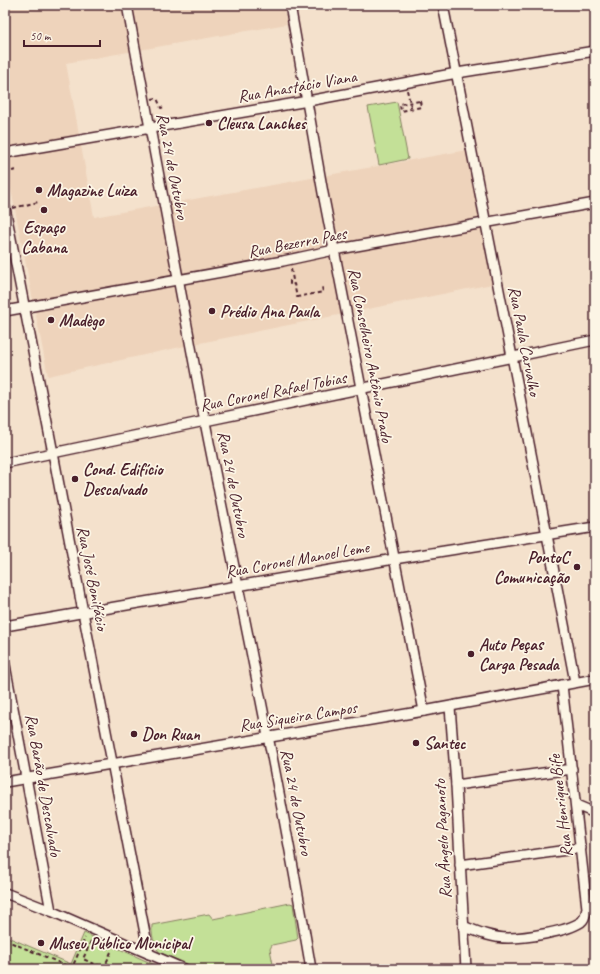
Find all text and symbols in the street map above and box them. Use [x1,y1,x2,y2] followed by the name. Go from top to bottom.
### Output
[24,22,100,48] scale bar
[30,28,52,44] text: 50 m
[236,65,359,107] street label: Rua Anastácio Viana
[152,111,193,222] street label: Rua 24 de Outubro
[217,113,308,134] place label: Cleusa Lanches
[204,118,214,128] marker: Cleusa Lanches
[47,180,138,201] place label: Magazine Luiza
[34,185,44,195] marker: Magazine Luiza
[39,205,49,215] marker: Espaço Cabana
[21,217,68,258] place label: Espaço Cabana
[246,222,350,262] street label: Rua Bezerra Paes
[343,266,398,445] street label: Rua Conselheiro Antônio Prado
[504,285,546,400] street label: Rua Paula Carvalho
[220,301,321,322] place label: Prédio Ana Paula
[207,306,217,316] marker: Prédio Ana Paula
[59,310,106,331] place label: Madègo
[46,315,56,325] marker: Madègo
[198,367,350,416] street label: Rua Coronel Rafael Tobias
[213,429,254,540] street label: Rua 24 de Outubro
[83,459,164,500] place label: Cond. Edifício Descalvado
[70,474,80,484] marker: Cond. Edifício Descalvado
[72,524,113,634] street label: Rua José Bonifácio
[224,536,372,582] street label: Rua Coronel Manoel Leme
[494,547,572,588] place label: PontoC Comunicação
[572,562,582,572] marker: PontoC Comunicação
[479,634,561,675] place label: Auto Peças Carga Pesada
[466,649,476,659] marker: Auto Peças Carga Pesada
[238,697,360,736] street label: Rua Siqueira Campos
[21,712,67,859] street label: Rua Barão de Descalvado
[142,724,201,745] place label: Don Ruan
[129,729,139,739] marker: Don Ruan
[424,733,466,754] place label: Santec
[411,738,421,748] marker: Santec
[276,747,317,858] street label: Rua 24 de Outubro
[544,752,577,858] street label: Rua Henrique Bife
[429,778,456,899] street label: Rua Ângelo Paganoto
[49,933,194,954] place label: Museu Público Municipal
[36,938,46,948] marker: Museu Público Municipal

